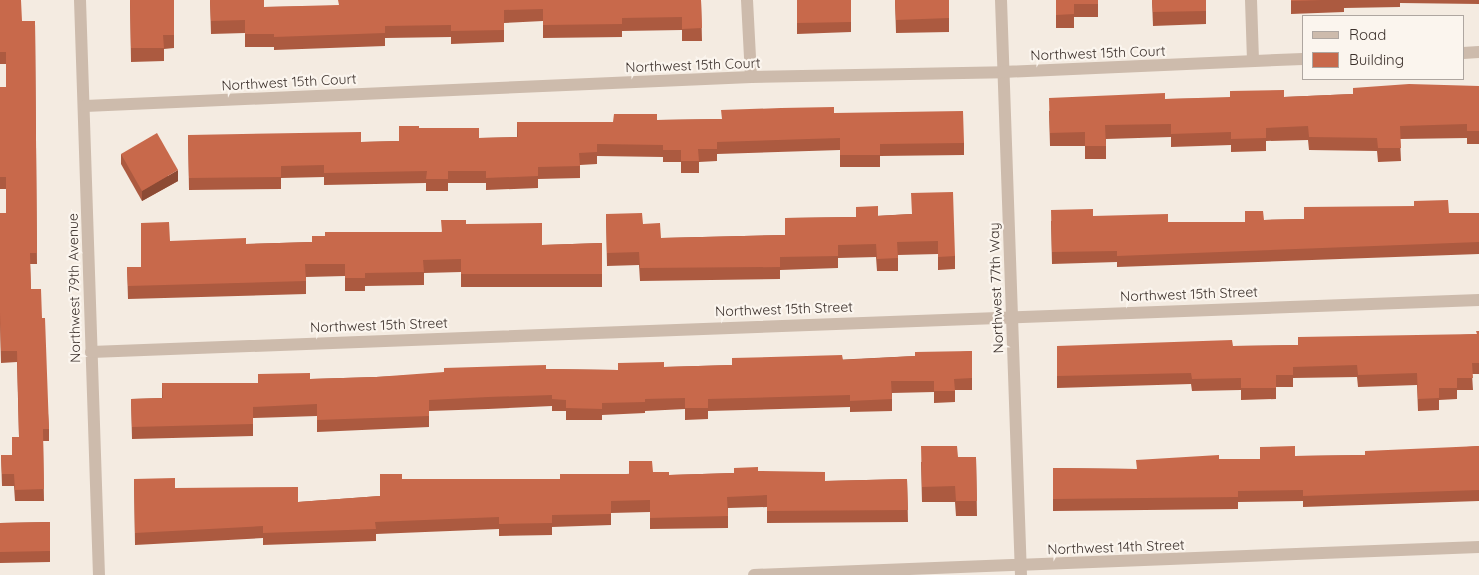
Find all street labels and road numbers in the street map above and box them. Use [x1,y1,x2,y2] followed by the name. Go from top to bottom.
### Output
[1030,42,1166,64] street label: Northwest 15th Court
[625,54,761,76] street label: Northwest 15th Court
[221,70,357,94] street label: Northwest 15th Court
[64,213,84,363] street label: Northwest 79th Avenue
[985,222,1007,354] street label: Northwest 77th Way
[1120,283,1258,305] street label: Northwest 15th Street
[715,298,853,320] street label: Northwest 15th Street
[310,314,448,336] street label: Northwest 15th Street
[1047,536,1185,558] street label: Northwest 14th Street

